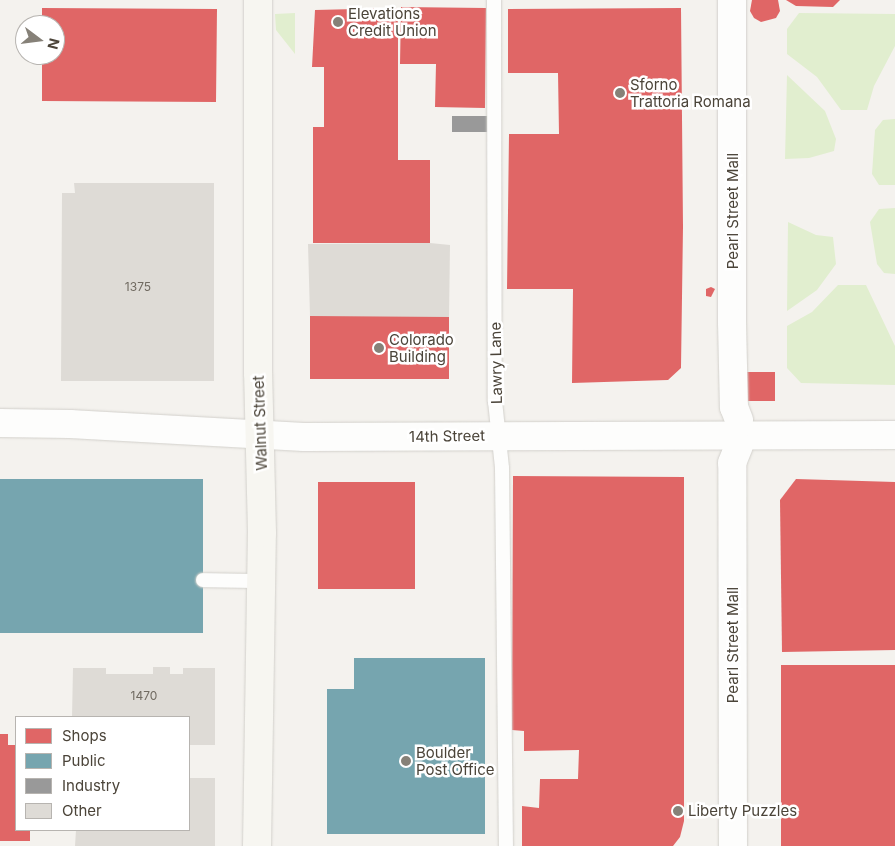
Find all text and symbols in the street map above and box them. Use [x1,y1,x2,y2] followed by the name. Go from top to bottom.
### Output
[348,4,437,39] place label: Elevations Credit Union
[15,15,65,65] north arrow
[332,16,344,28] marker: Elevations Credit Union
[44,36,64,51] text: N
[630,75,751,110] place label: Sforno Trattoria Romana
[614,87,626,99] marker: Sforno Trattoria Romana
[724,153,742,269] street label: Pearl Street Mall
[125,280,151,294] house number: 1375
[486,322,506,404] street label: Lawry Lane
[389,330,454,365] place label: Colorado Building
[373,342,385,354] marker: Colorado Building
[249,375,271,471] street label: Walnut Street
[409,426,485,446] street label: 14th Street
[724,587,742,703] street label: Pearl Street Mall
[131,689,157,703] house number: 1470
[15,716,190,831] legend
[62,726,107,745] text: Shops
[416,743,494,778] place label: Boulder Post Office
[62,751,105,770] text: Public
[400,755,412,767] marker: Boulder Post Office
[62,776,120,795] text: Industry
[62,801,102,820] text: Other
[688,802,797,820] place label: Liberty Puzzles
[672,805,684,817] marker: Liberty Puzzles

